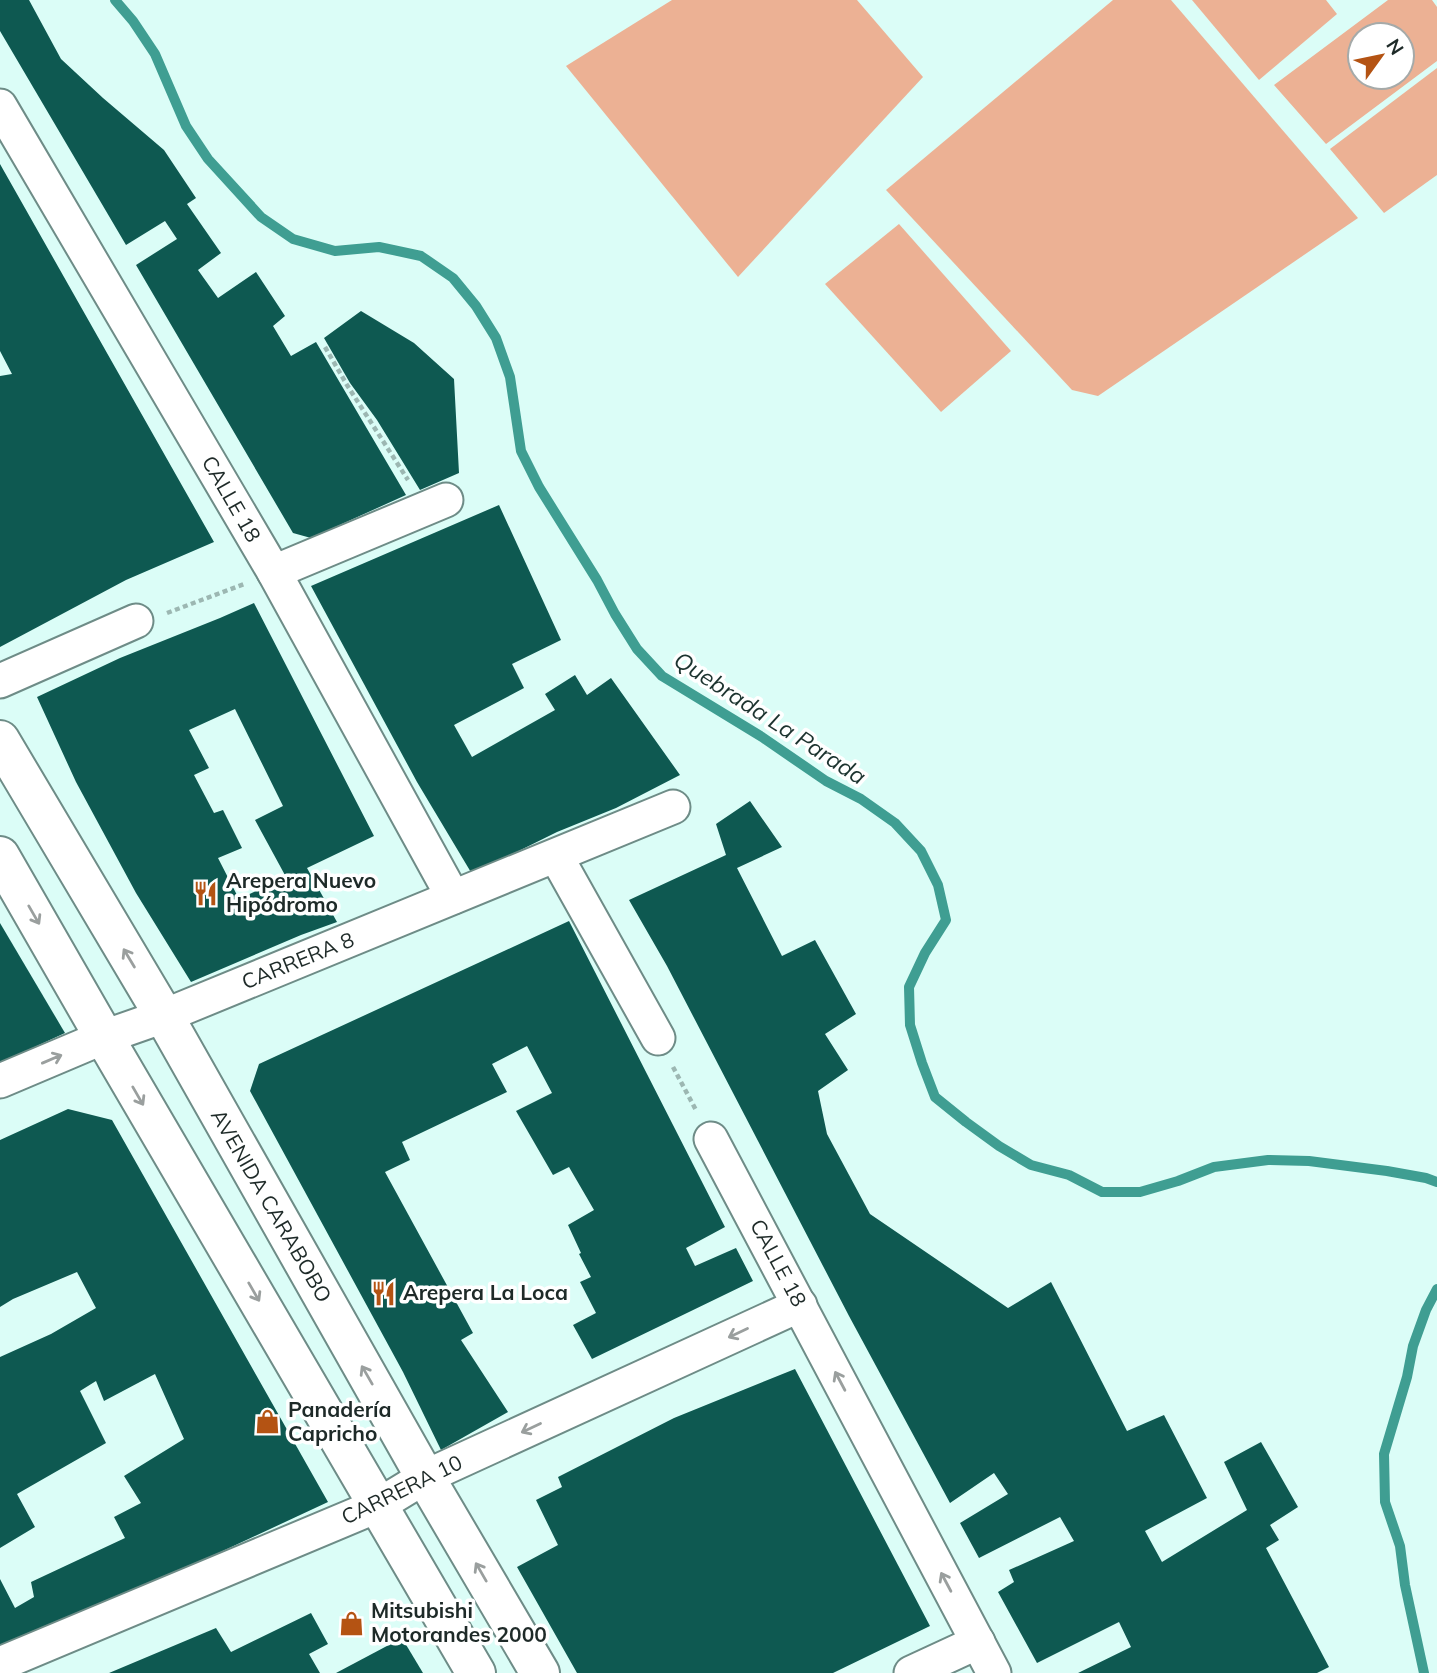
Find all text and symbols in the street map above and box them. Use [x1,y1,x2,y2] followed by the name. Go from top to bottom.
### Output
[1346,21,1416,91] north arrow
[1381,34,1409,59] text: N
[197,451,267,546] street label: CALLE 18
[669,645,872,791] water label: Quebrada La Parada
[226,867,376,917] place label: Arepera Nuevo Hipódromo
[192,879,220,907] restaurant icon: Arepera Nuevo Hipódromo
[28,904,41,925] one-way arrow
[238,926,358,994] street label: CARRERA 8
[122,948,136,968] one-way arrow
[40,1052,62,1065] one-way arrow
[132,1085,145,1106] one-way arrow
[206,1104,338,1307] street label: AVENIDA CARABOBO
[745,1214,813,1311] street label: CALLE 18
[369,1279,397,1307] restaurant icon: Arepera La Loca
[403,1279,568,1305] place label: Arepera La Loca
[247,1282,261,1302] one-way arrow
[728,1327,749,1341] one-way arrow
[360,1365,374,1385] one-way arrow
[833,1371,847,1391] one-way arrow
[288,1396,392,1446] place label: Panadería Capricho
[254,1408,282,1436] shop icon: Panadería Capricho
[521,1422,542,1435] one-way arrow
[337,1449,466,1530] street label: CARRERA 10
[474,1562,488,1582] one-way arrow
[939,1572,952,1593] one-way arrow
[371,1597,547,1647] place label: Mitsubishi Motorandes 2000
[337,1609,365,1637] shop icon: Mitsubishi Motorandes 2000

